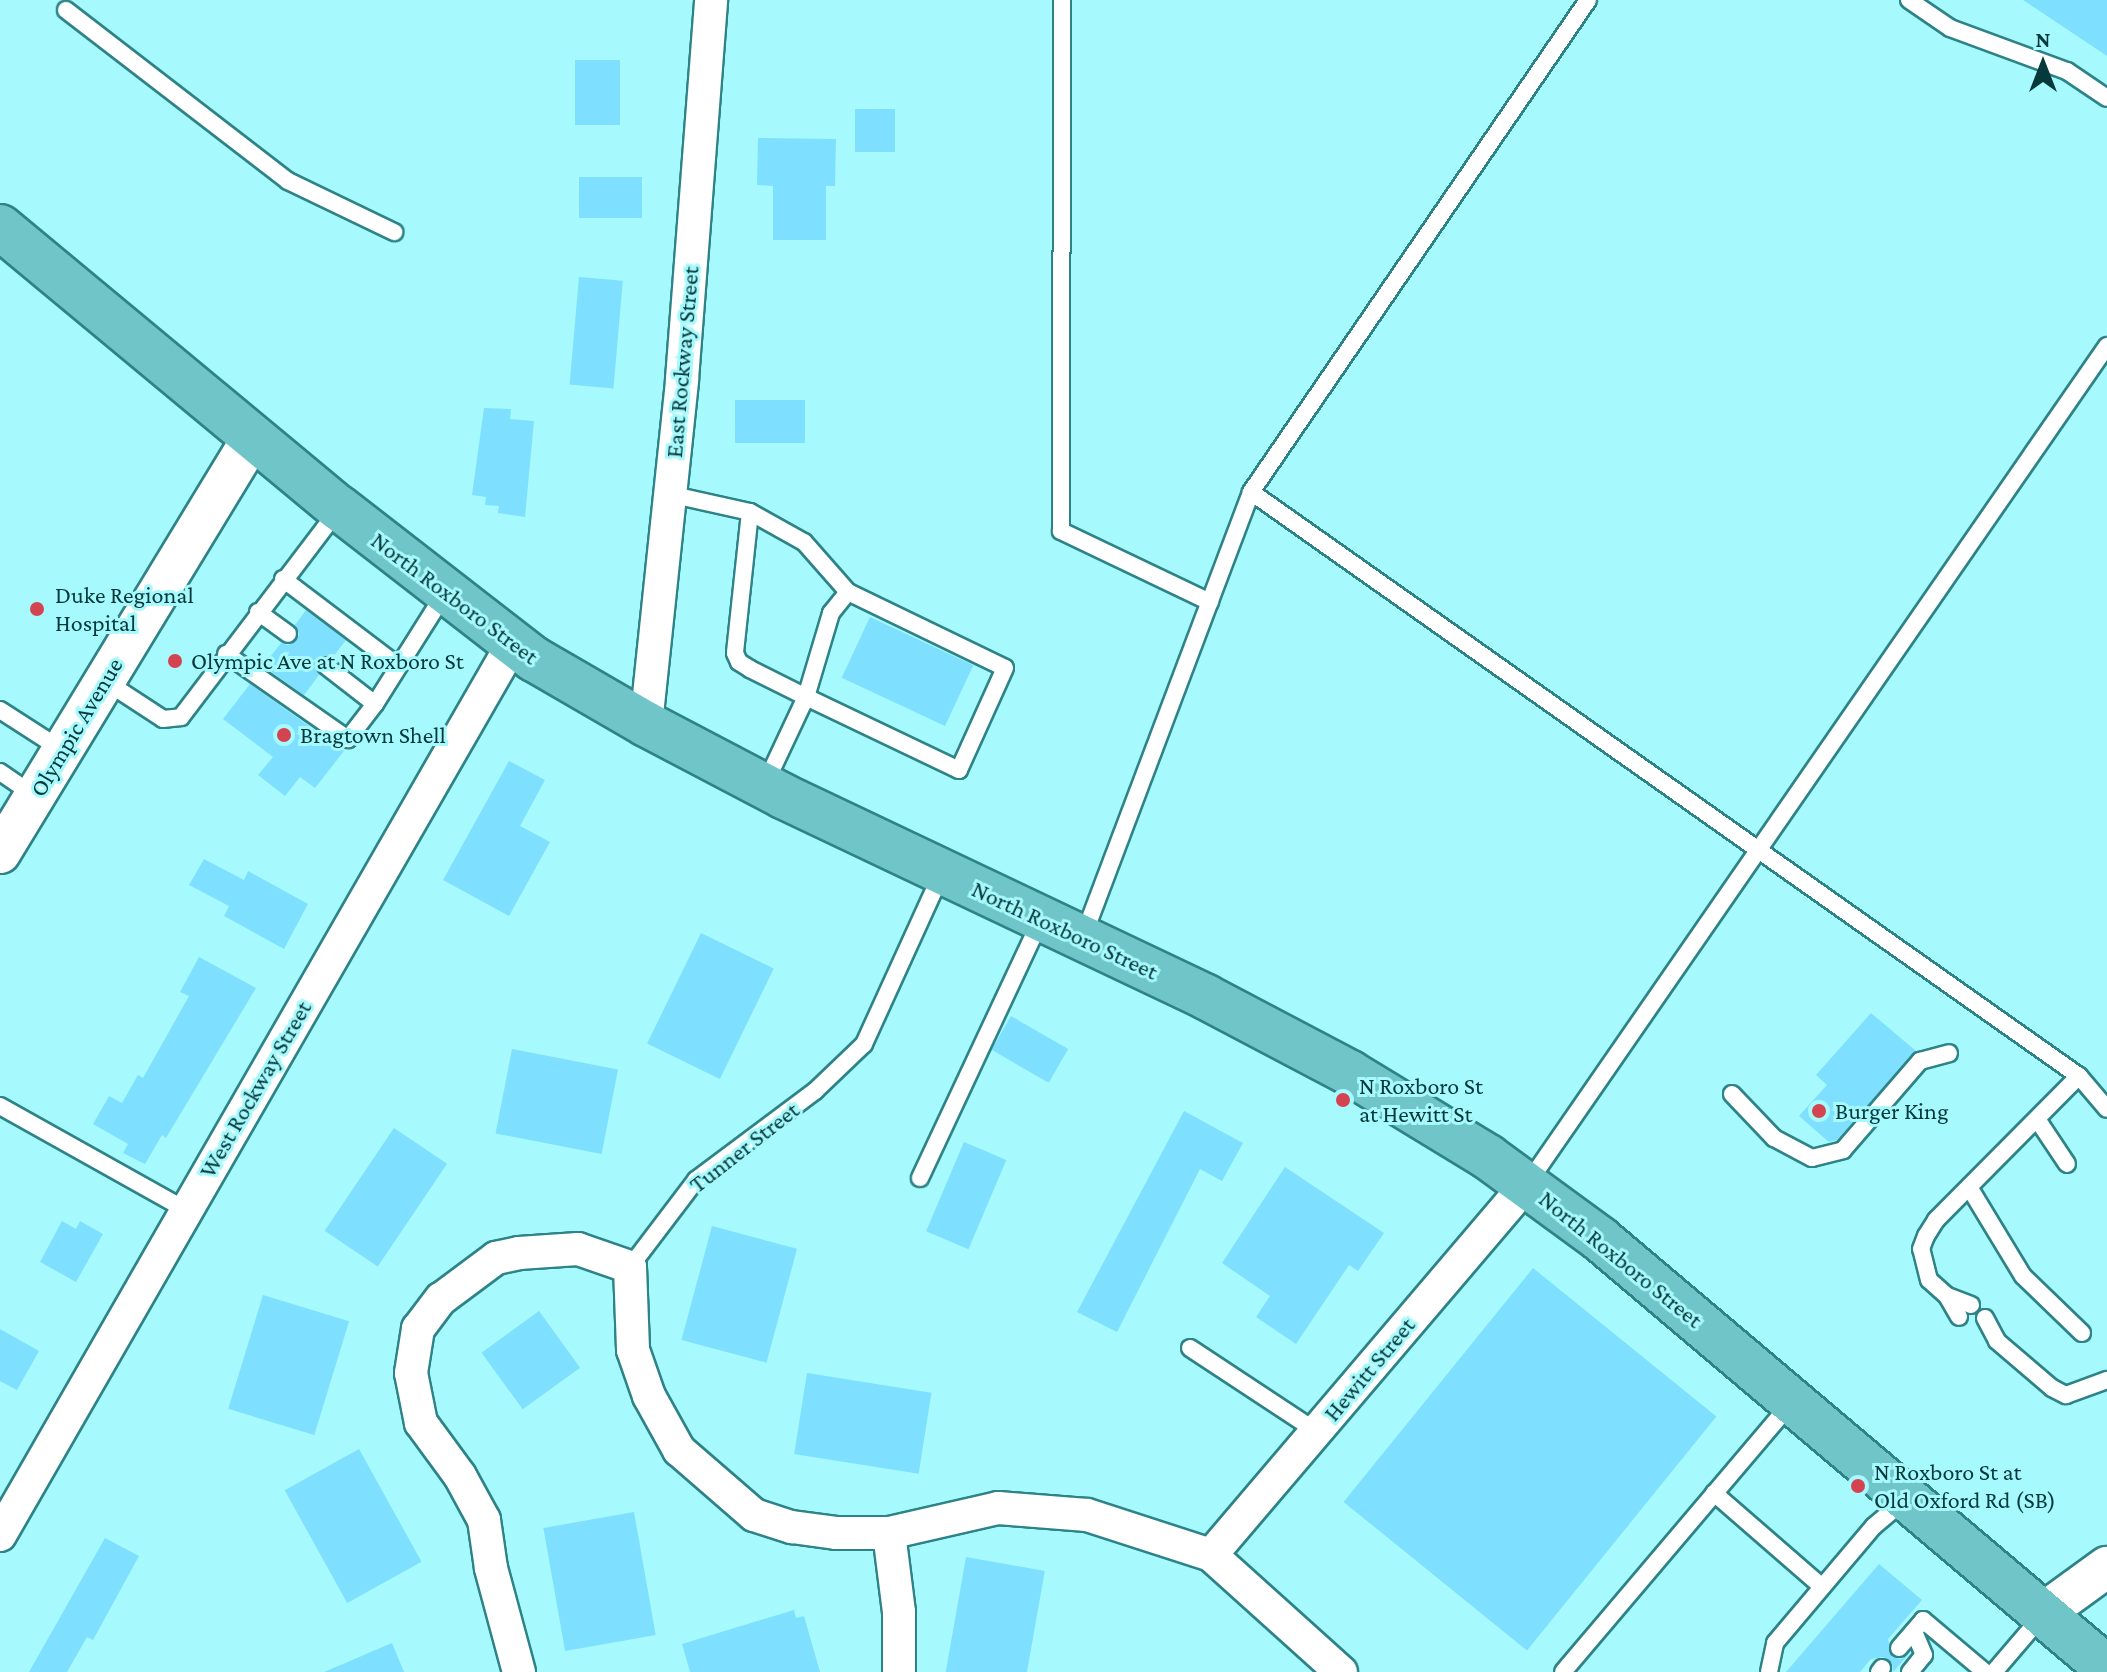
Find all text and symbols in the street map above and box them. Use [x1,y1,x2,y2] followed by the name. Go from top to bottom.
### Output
[2003,24,2083,104] north arrow
[2036,27,2051,52] text: N
[659,265,705,459] street label: East Rockway Street
[366,526,544,670] street label: North Roxboro Street
[55,581,194,637] place label: Duke Regional Hospital
[26,598,48,620] marker: Duke Regional Hospital
[191,647,464,675] place label: Olympic Ave at N Roxboro St
[23,652,129,802] street label: Olympic Avenue
[166,652,184,670] marker: Olympic Ave at N Roxboro St
[300,721,446,749] place label: Bragtown Shell
[275,726,293,744] marker: Bragtown Shell
[967,874,1163,986] street label: North Roxboro Street
[193,995,317,1183] street label: West Rockway Street
[1359,1072,1483,1128] place label: N Roxboro St at Hewitt St
[1334,1091,1352,1109] marker: N Roxboro St at Hewitt St
[683,1095,805,1199] street label: Tunner Street
[1835,1097,1949,1125] place label: Burger King
[1810,1102,1828,1120] marker: Burger King
[1533,1184,1709,1334] street label: North Roxboro Street
[1317,1311,1421,1427] street label: Hewitt Street
[1874,1458,2056,1514] place label: N Roxboro St at Old Oxford Rd (SB)
[1849,1477,1867,1495] marker: N Roxboro St at Old Oxford Rd (SB)

